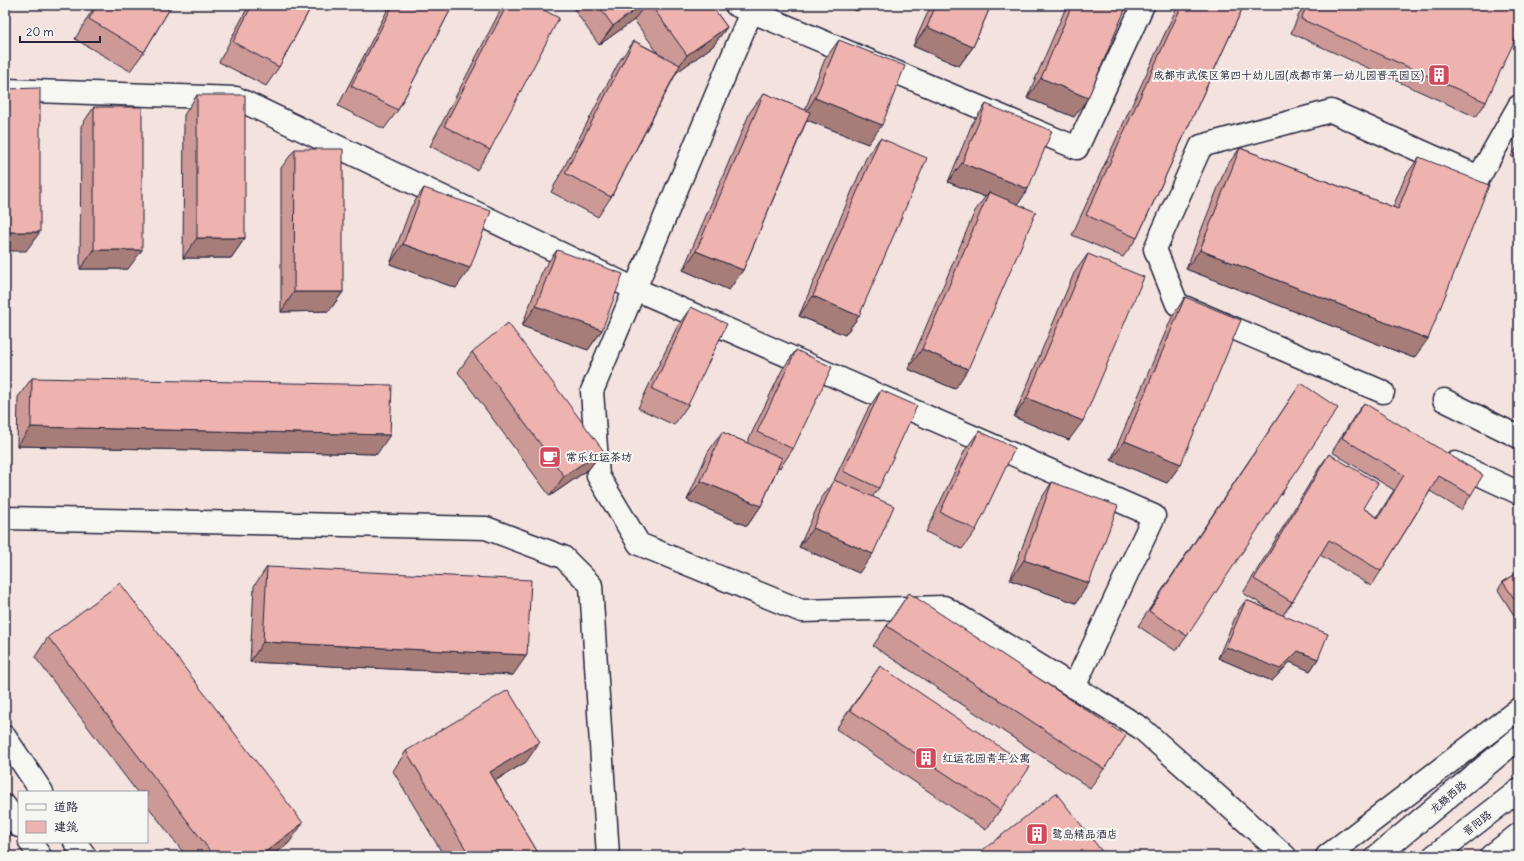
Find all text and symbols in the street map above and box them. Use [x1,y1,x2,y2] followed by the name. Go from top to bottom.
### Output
[20,18,100,44] scale bar
[26,24,54,39] text: 20 m
[1426,62,1452,88] building icon: 成都市武侯区第四十幼儿园(成都市第一幼儿园晋平园区)
[1153,68,1424,82] place label: 成都市武侯区第四十幼儿园(成都市第一幼儿园晋平园区)
[537,444,563,470] cafe icon: 常乐红运茶坊
[566,450,632,464] place label: 常乐红运茶坊
[913,745,939,771] building icon: 红运花园青年公寓
[942,751,1030,765] place label: 红运花园青年公寓
[1427,777,1469,817] street label: 龙腾西路
[18,791,148,843] legend
[54,799,78,814] text: 道路
[1460,807,1494,839] street label: 晋阳路
[54,819,78,834] text: 建筑
[1024,821,1050,847] building icon: 鹭岛精品酒店
[1052,827,1118,841] place label: 鹭岛精品酒店

